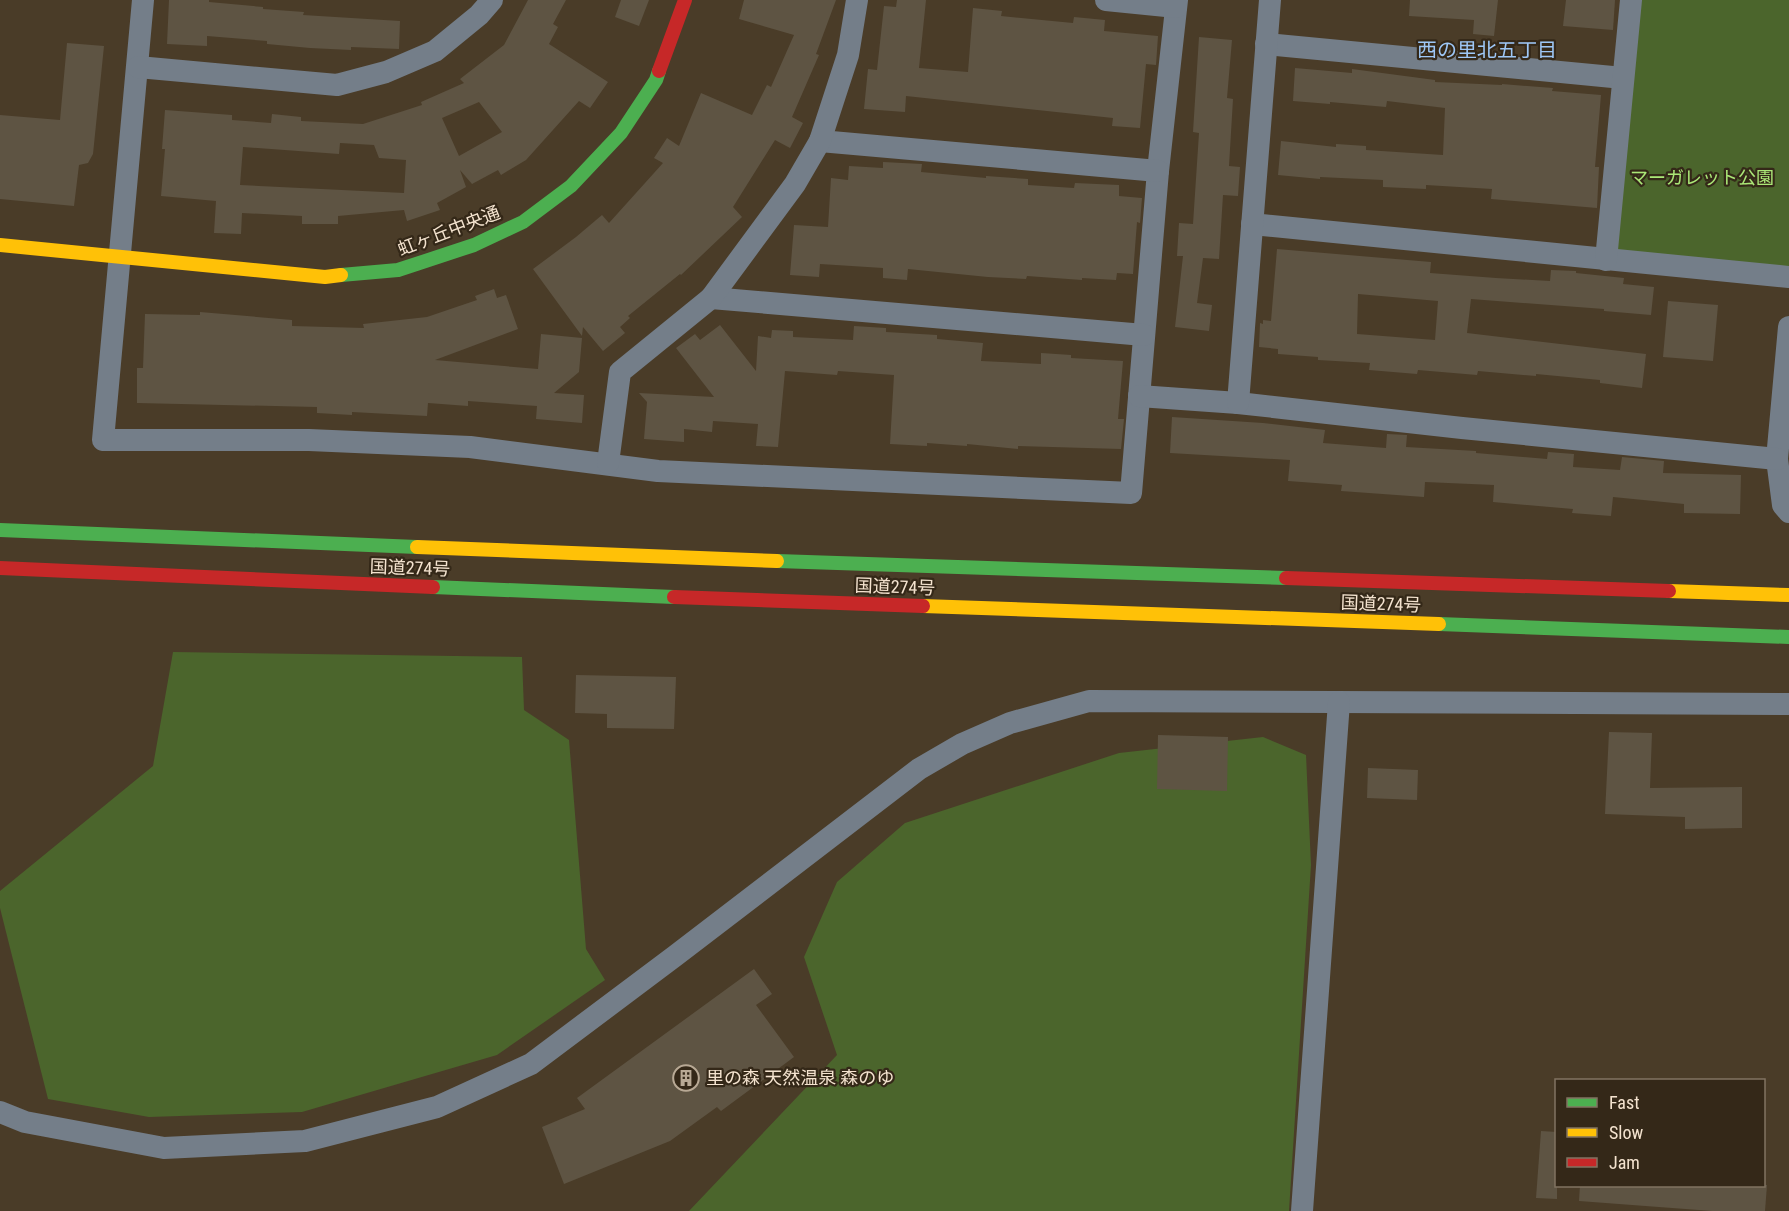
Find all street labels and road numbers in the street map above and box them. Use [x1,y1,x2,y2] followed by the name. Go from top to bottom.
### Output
[395,201,503,260] street label: 虹ヶ丘中央通
[369,556,451,579] street label: 国道274号
[854,575,936,598] street label: 国道274号
[1340,592,1422,615] street label: 国道274号

